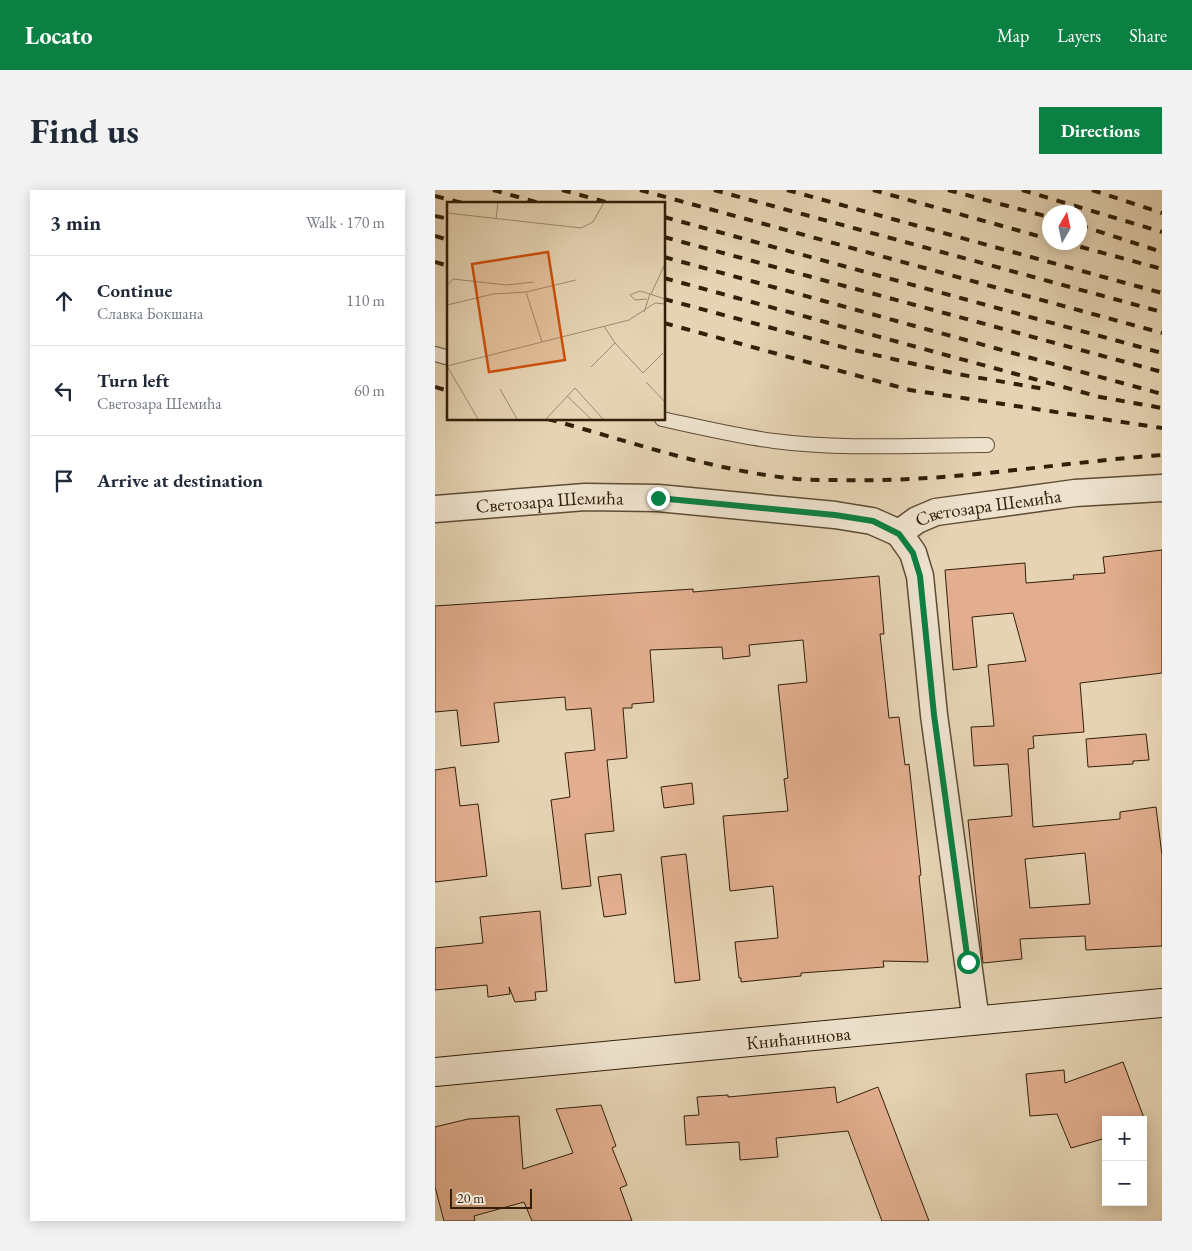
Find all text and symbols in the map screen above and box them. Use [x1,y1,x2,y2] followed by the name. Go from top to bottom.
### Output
[25,20,93,51] text: Locato
[997,24,1029,47] text: Map
[1057,24,1101,47] text: Layers
[1129,24,1167,47] text: Share
[1039,107,1162,154] button: Directions
[30,108,139,153] text: Find us
[447,202,665,420] inset map
[1042,205,1087,250] north arrow
[50,209,101,236] text: 3 min
[306,212,385,233] text: Walk · 170 m
[97,278,172,303] text: Continue
[50,287,78,315] icon: ahead
[346,290,385,311] text: 110 m
[97,303,203,324] text: Славка Бокшана
[97,368,169,393] text: Turn left
[50,377,78,405] icon: left
[354,380,385,401] text: 60 m
[97,393,222,414] text: Светозара Шемића
[50,467,78,495] icon: arrive
[97,468,263,493] text: Arrive at destination
[911,483,1063,532] street label: Светозара Шемића
[475,485,624,519] street label: Светозара Шемића
[647,487,670,510] route end
[957,951,980,974] route start
[745,1021,852,1055] street label: Книћанинова
[1102,1116,1147,1206] map controls
[1102,1116,1147,1161] button: +
[1102,1161,1147,1206] button: −
[450,1186,533,1209] scale bar
[457,1189,484,1207] text: 20 m

